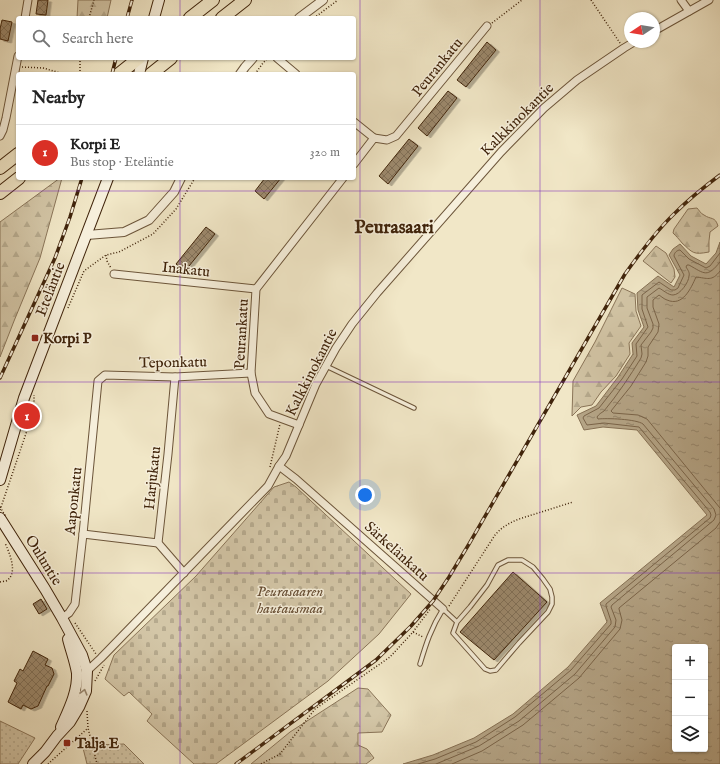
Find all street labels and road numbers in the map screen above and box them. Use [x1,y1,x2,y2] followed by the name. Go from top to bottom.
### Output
[408,34,467,101] street label: Peurankatu
[477,79,558,160] street label: Kalkkinokantie
[161,258,211,281] street label: Inakatu
[31,259,70,319] street label: Eteläntie
[230,298,253,370] street label: Peurankatu
[281,325,342,419] street label: Kalkkinokantie
[139,352,207,373] street label: Teponkatu
[140,445,165,511] street label: Harjukatu
[60,466,87,537] street label: Aaponkatu
[360,517,433,585] street label: Särkelänkatu
[21,532,67,589] street label: Ouluntie

